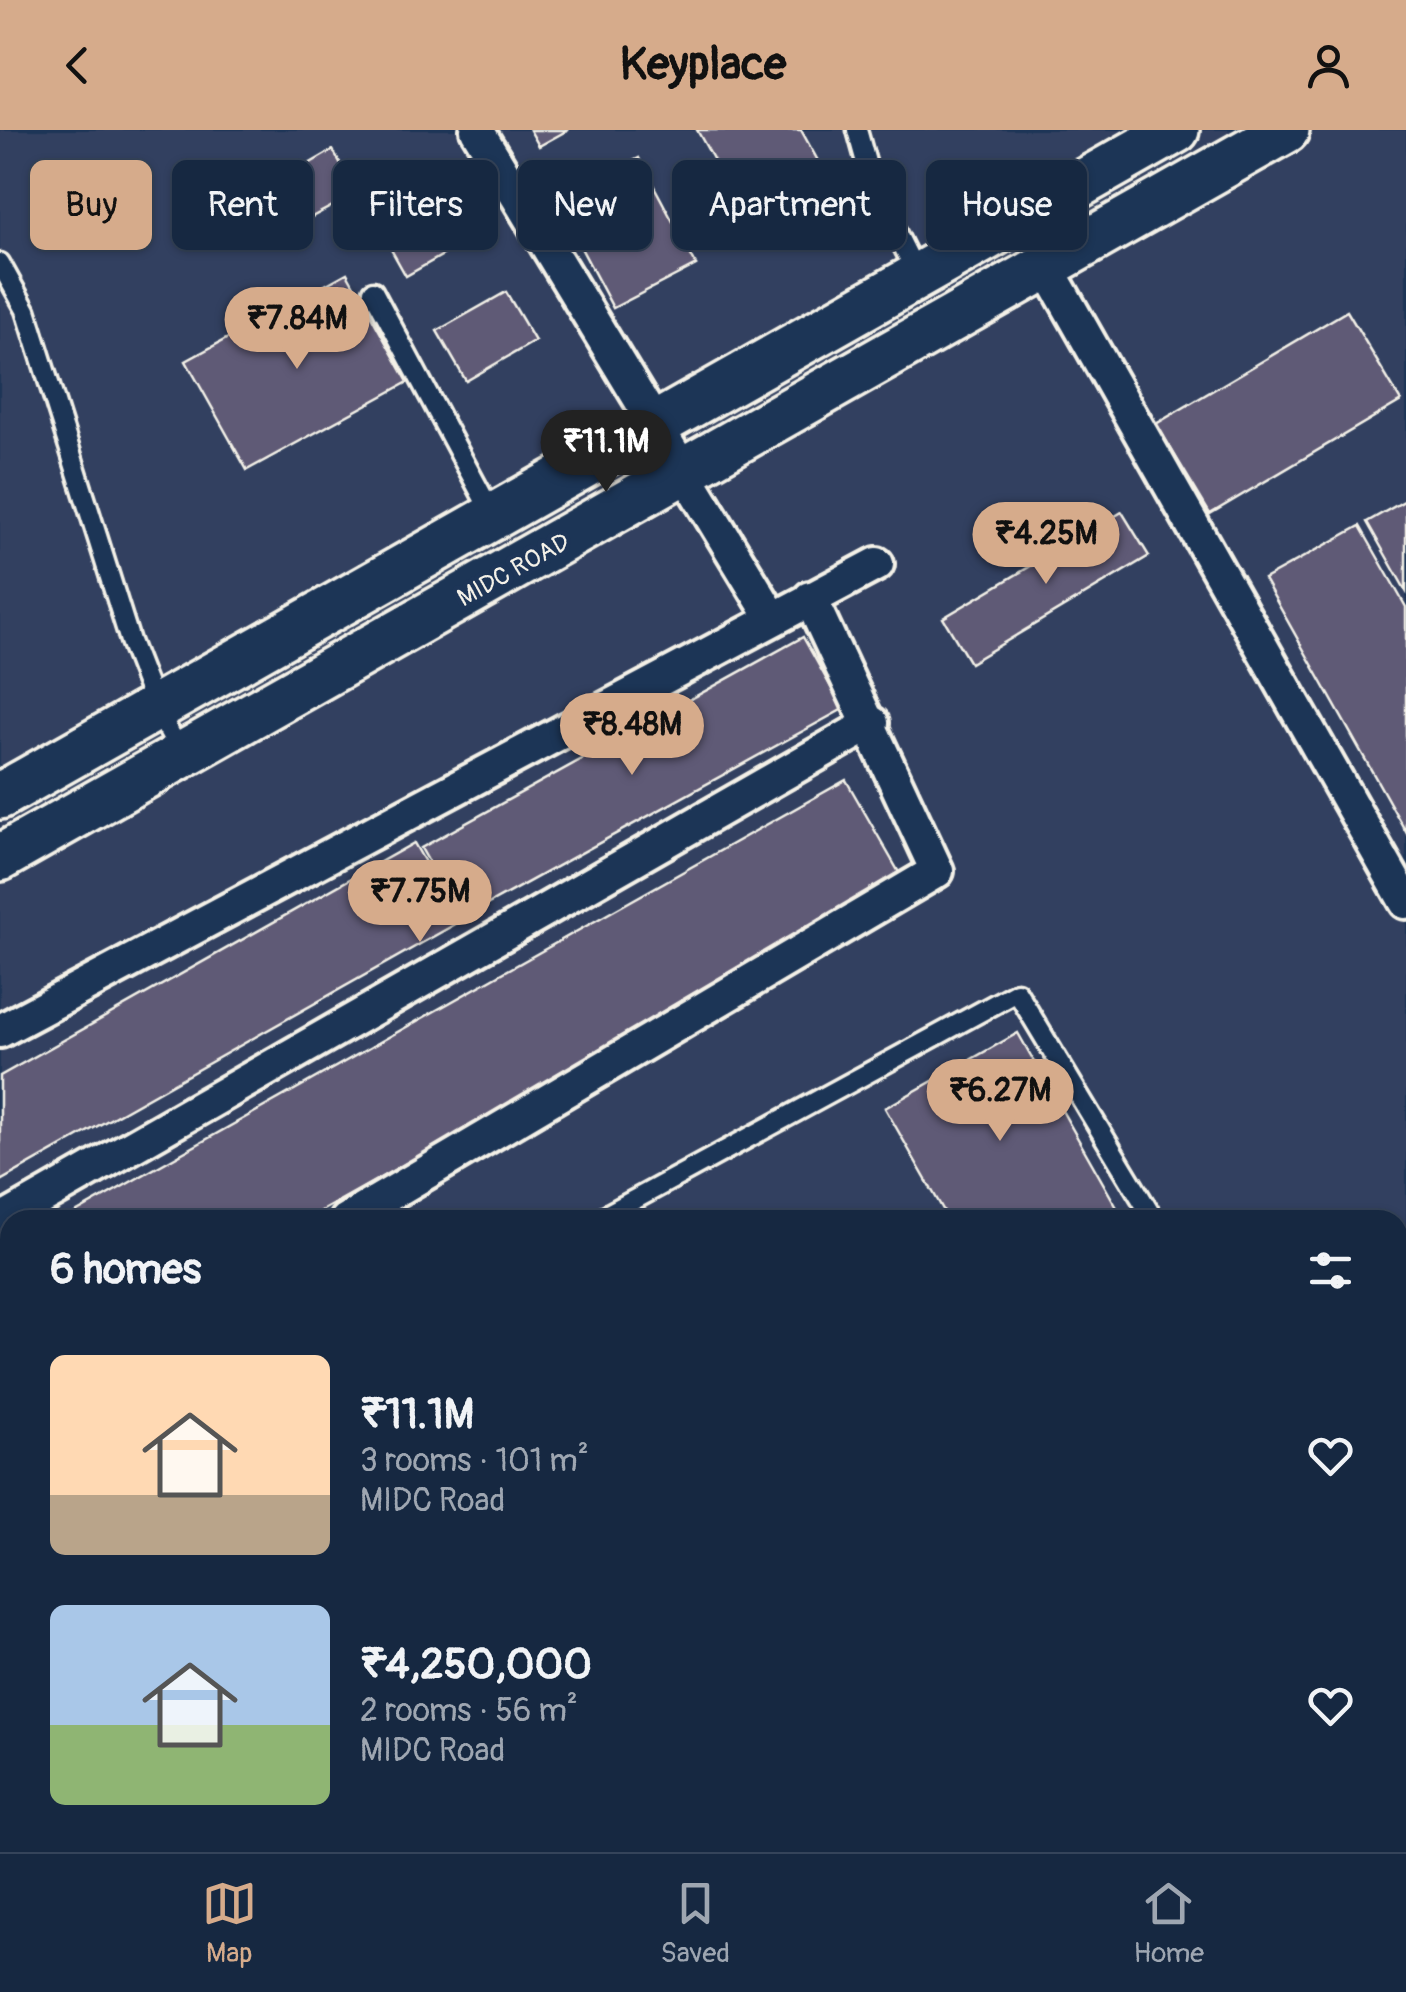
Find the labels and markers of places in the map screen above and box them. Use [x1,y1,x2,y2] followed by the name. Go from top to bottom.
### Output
[216,287,378,372] pin: ₹7.84M
[525,410,687,495] pin: ₹11.1M
[965,502,1127,587] pin: ₹4.25M
[551,693,713,778] pin: ₹8.48M
[339,860,501,945] pin: ₹7.75M
[919,1059,1081,1144] pin: ₹6.27M

